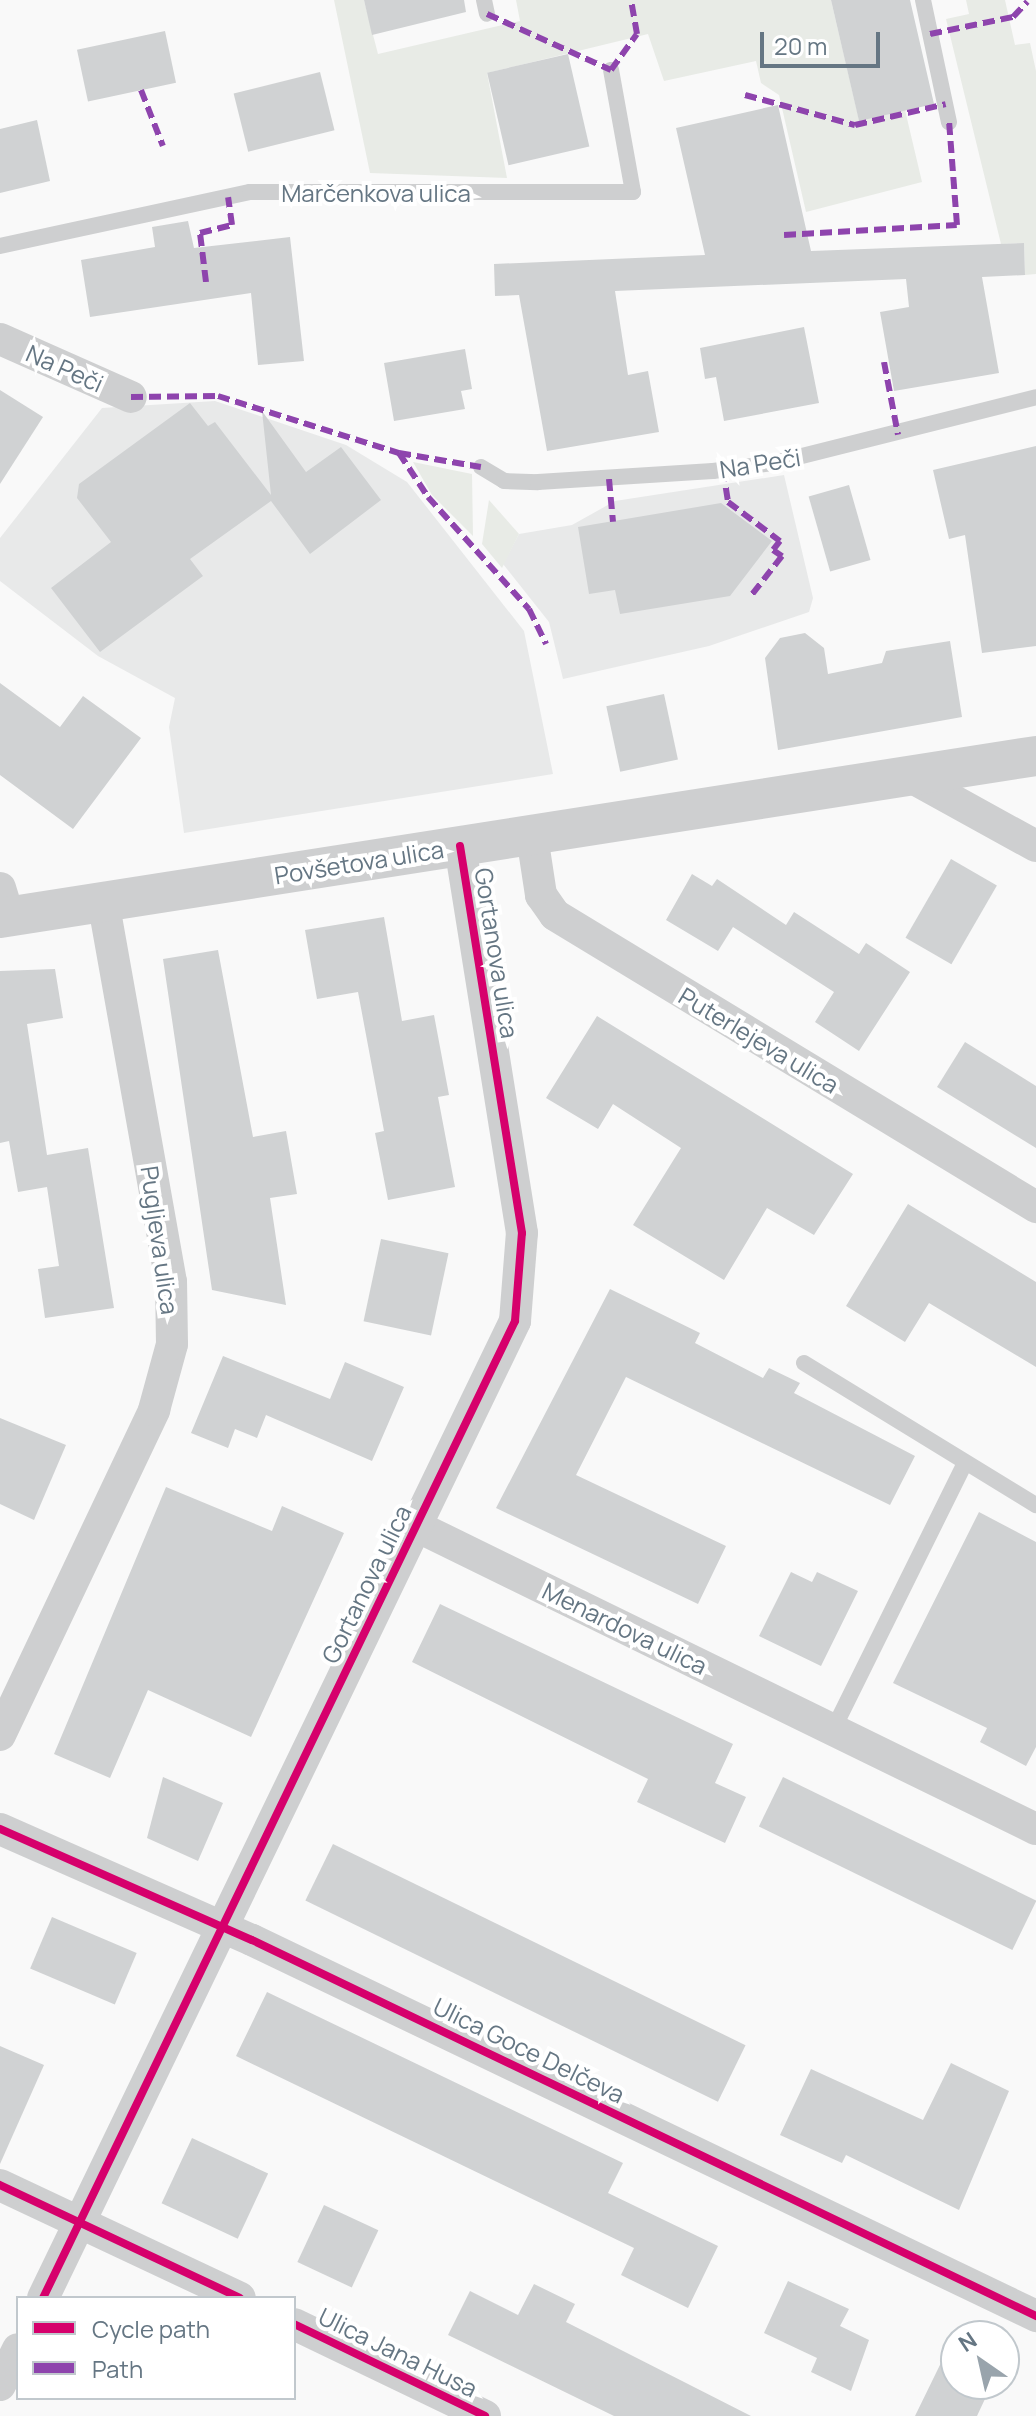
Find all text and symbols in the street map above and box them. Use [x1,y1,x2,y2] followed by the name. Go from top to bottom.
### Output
[764,16,884,66] scale bar
[774,29,827,62] text: 20 m
[281,179,471,207] street label: Marčenkova ulica
[22,338,108,398] street label: Na Peči
[717,442,803,484] street label: Na Peči
[272,834,446,890] street label: Povšetova ulica
[469,866,525,1040] street label: Gortanova ulica
[674,981,844,1099] street label: Puterlejeva ulica
[135,1164,185,1316] street label: Pugljeva ulica
[315,1500,417,1668] street label: Gortanova ulica
[538,1576,712,1680] street label: Menardova ulica
[429,1991,629,2109] street label: Ulica Goce Delčeva
[16,2296,296,2400] legend
[314,2301,482,2403] street label: Ulica Jana Husa
[92,2312,210,2345] text: Cycle path
[940,2320,1020,2400] north arrow
[953,2325,983,2359] text: N
[92,2352,143,2385] text: Path

